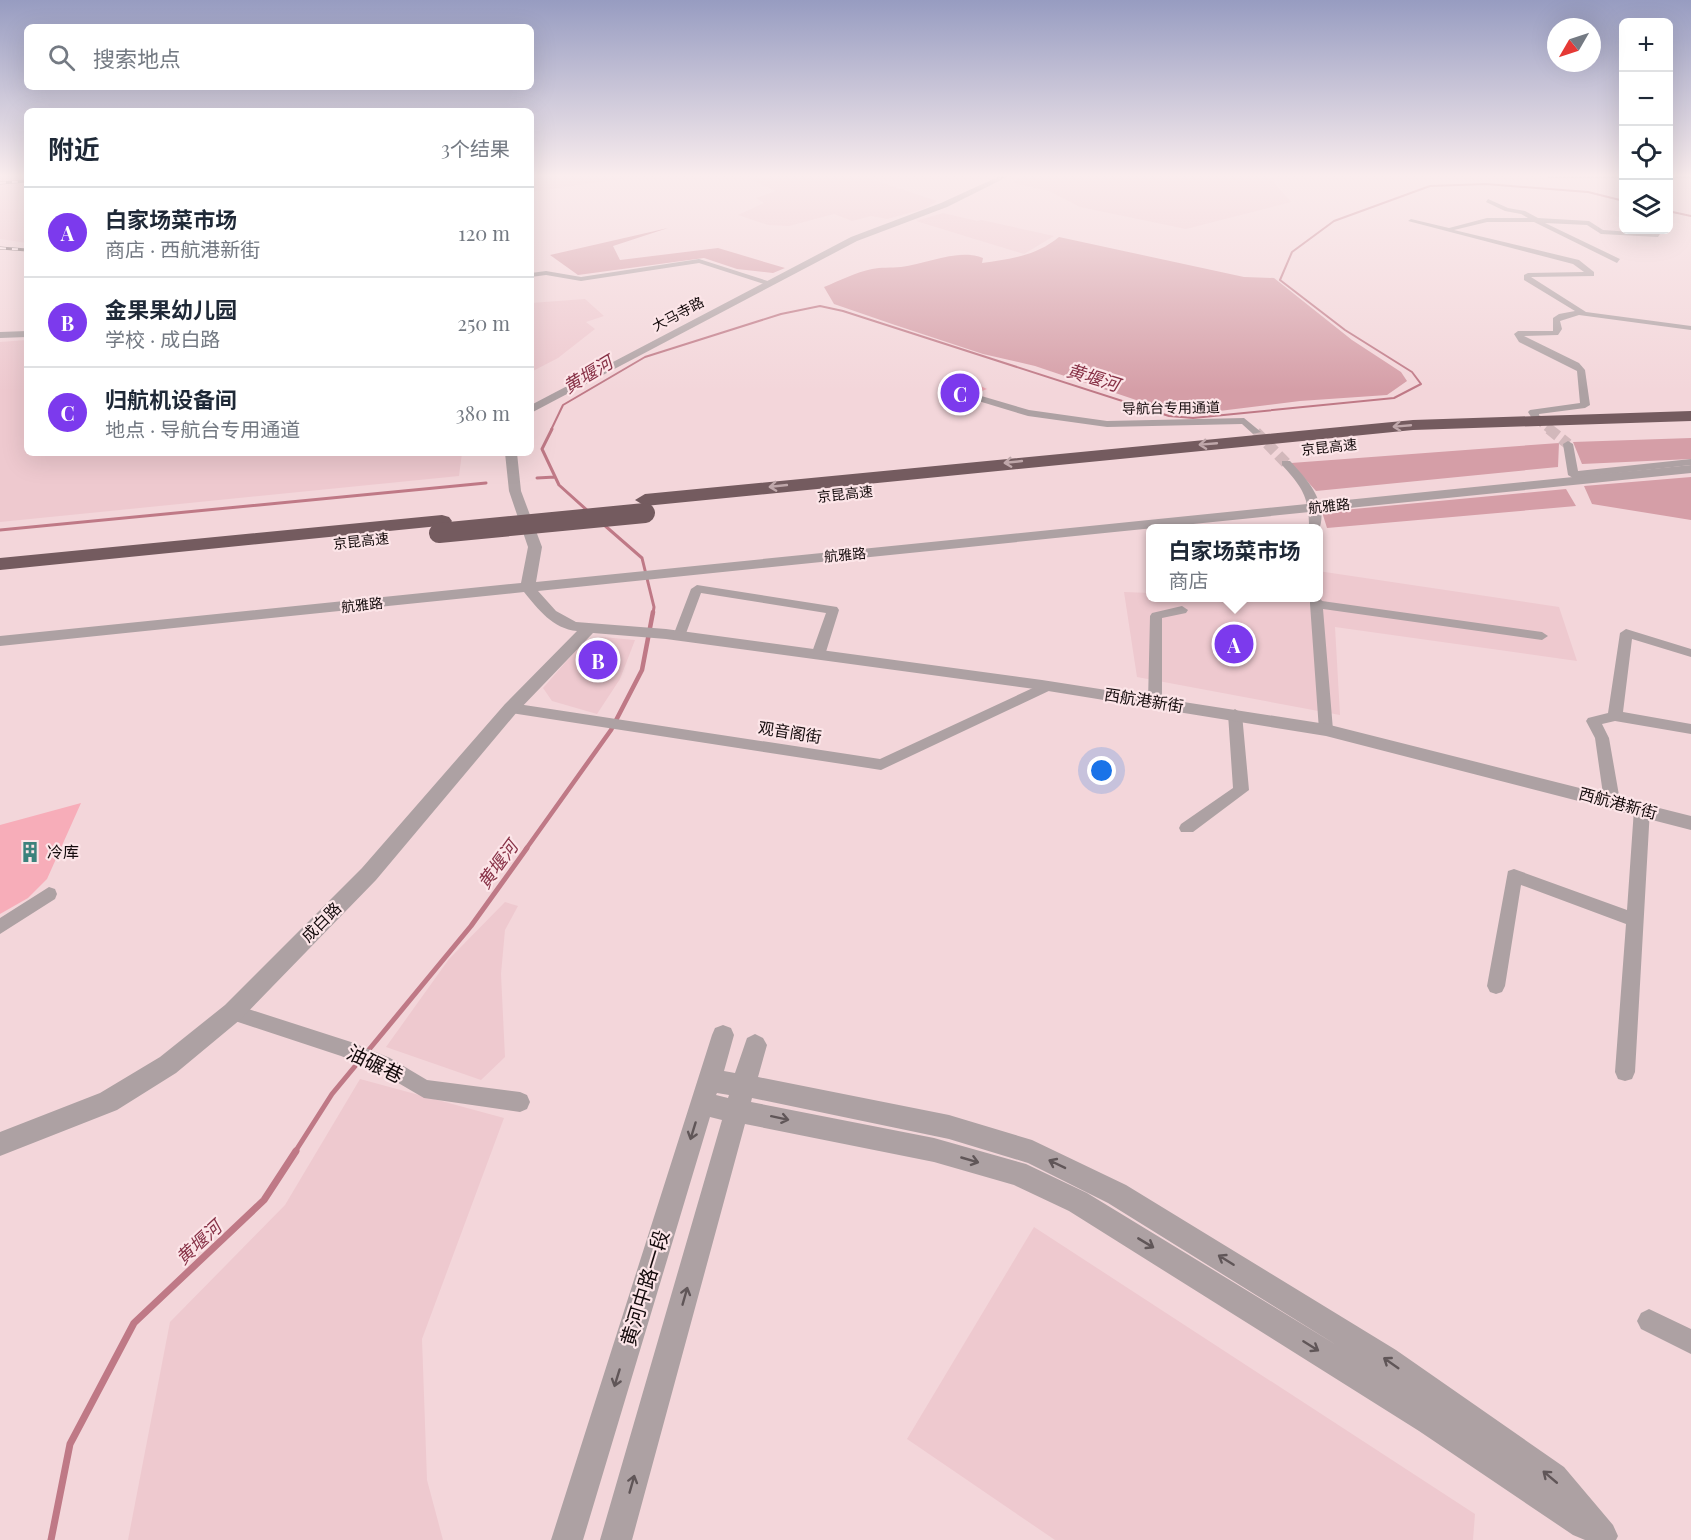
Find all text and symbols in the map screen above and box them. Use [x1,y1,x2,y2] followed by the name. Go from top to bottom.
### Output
[1547,18,1601,72] north arrow
[1619,18,1673,234] map controls
[1619,18,1673,72] button: +
[24,24,534,90] search box
[45,41,78,74] icon: search
[93,43,181,73] text: 搜索地点
[1619,72,1673,126] button: −
[1619,126,1673,180] button: locate
[48,131,100,166] text: 附近
[441,134,510,161] text: 3个结果
[1619,180,1673,234] button: layers
[105,204,237,234] text: 白家场菜市场
[61,219,74,246] text: A
[458,219,510,246] text: 120 m
[105,235,260,262] text: 商店 · 西航港新街
[649,292,707,335] street label: 大马寺路
[105,294,237,324] text: 金果果幼儿园
[61,309,74,336] text: B
[457,309,510,336] text: 250 m
[105,325,220,352] text: 学校 · 成白路
[558,348,619,398] water label: 黄堰河
[1064,358,1125,397] water label: 黄堰河
[940,370,980,416] pin: C
[105,384,237,414] text: 归航机设备间
[1122,397,1220,418] street label: 导航台专用通道
[60,399,75,426] text: C
[456,399,510,426] text: 380 m
[105,415,300,442] text: 地点 · 导航台专用通道
[1392,421,1412,432] one-way arrow
[1300,434,1358,459] street label: 京昆高速
[1198,439,1218,450] one-way arrow
[1004,457,1024,468] one-way arrow
[768,481,788,492] one-way arrow
[816,481,874,506] street label: 京昆高速
[1307,494,1351,517] street label: 航雅路
[1146,524,1323,602] popup
[332,528,390,553] street label: 京昆高速
[1168,535,1301,565] text: 白家场菜市场
[823,543,867,566] street label: 航雅路
[1168,566,1208,593] text: 商店
[340,593,384,616] street label: 航雅路
[1214,622,1254,666] pin: A
[578,638,618,682] pin: B
[1103,683,1185,716] street label: 西航港新街
[757,716,823,747] street label: 观音阁街
[1087,756,1116,785] your location
[1577,782,1659,823] street label: 西航港新街
[472,833,525,893] water label: 黄堰河
[18,840,42,864] building icon: 冷库
[47,841,79,862] place label: 冷库
[296,897,345,946] street label: 成白路
[343,1037,409,1088] street label: 油碾巷
[770,1113,789,1124] one-way arrow
[687,1121,698,1140] one-way arrow
[961,1155,980,1166] one-way arrow
[1048,1158,1066,1170] one-way arrow
[170,1213,228,1269] water label: 黄堰河
[613,1226,674,1349] street label: 黄河中路一段
[1137,1238,1154,1250] one-way arrow
[1218,1254,1235,1266] one-way arrow
[680,1287,691,1306] one-way arrow
[1303,1339,1320,1352] one-way arrow
[1384,1357,1400,1369] one-way arrow
[611,1368,622,1387] one-way arrow
[1543,1470,1558,1484] one-way arrow
[627,1475,638,1494] one-way arrow

